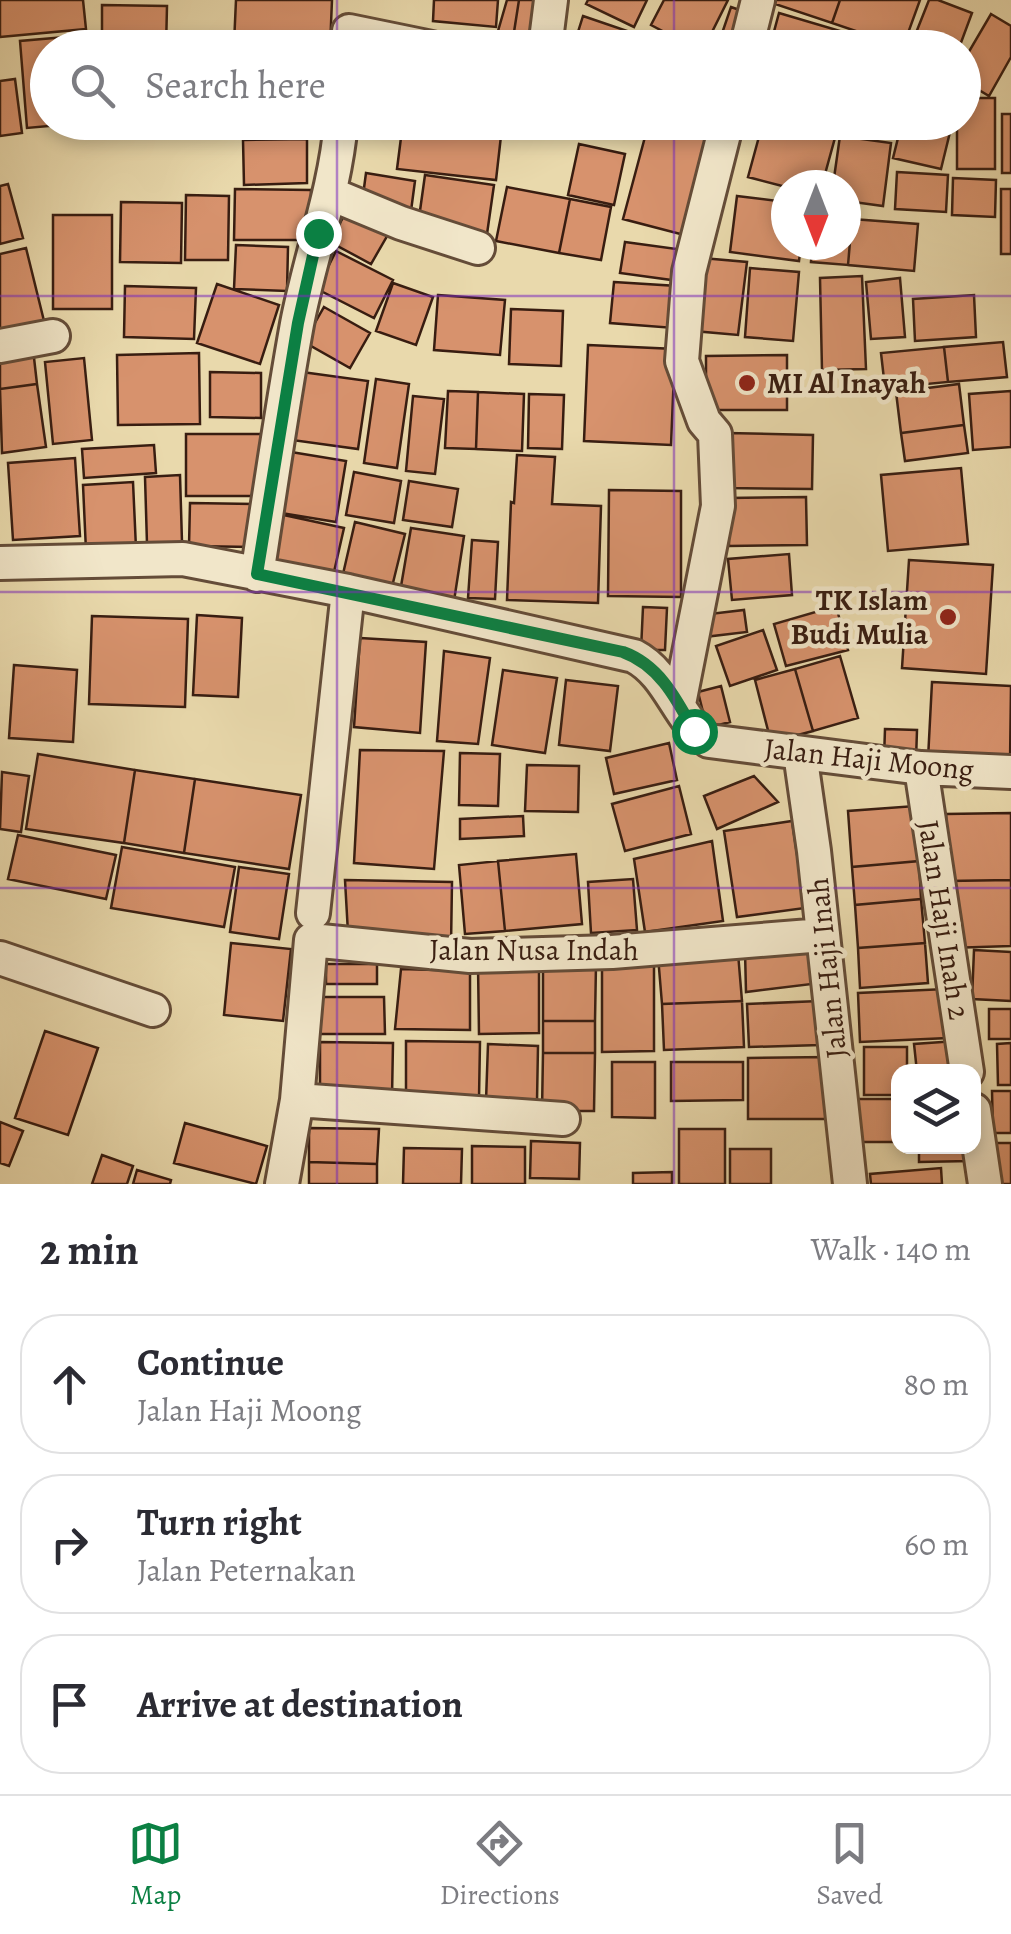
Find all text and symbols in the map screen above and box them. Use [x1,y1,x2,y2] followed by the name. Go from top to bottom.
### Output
[30,30,981,140] search box
[65,58,120,113] icon: search
[145,59,326,111] text: Search here
[771,170,861,260] north arrow
[296,211,342,257] route end
[767,363,926,403] place label: MI Al Inayah
[736,372,758,394] marker: MI Al Inayah
[790,580,928,654] place label: TK Islam Budi Mulia
[937,606,959,628] marker: TK Islam Budi Mulia
[672,709,718,755] route start
[762,728,976,790] street label: Jalan Haji Moong
[908,817,980,1023] street label: Jalan Haji Inah 2
[798,876,856,1060] street label: Jalan Haji Inah
[429,930,639,970] street label: Jalan Nusa Indah
[891,1064,981,1154] map controls
[891,1064,981,1154] button: layers
[40,1221,139,1278] text: 2 min
[811,1227,971,1271] text: Walk · 140 m
[137,1336,284,1388] text: Continue
[42,1357,97,1412] icon: ahead
[903,1362,969,1406] text: 80 m
[137,1388,362,1432] text: Jalan Haji Moong
[137,1496,302,1548] text: Turn right
[42,1517,97,1572] icon: right
[904,1522,969,1566] text: 60 m
[137,1548,356,1592] text: Jalan Peternakan
[42,1677,97,1732] icon: arrive
[137,1678,463,1730] text: Arrive at destination
[128,1816,183,1914] tab: Map
[440,1816,560,1914] tab: Directions
[816,1816,883,1914] tab: Saved

